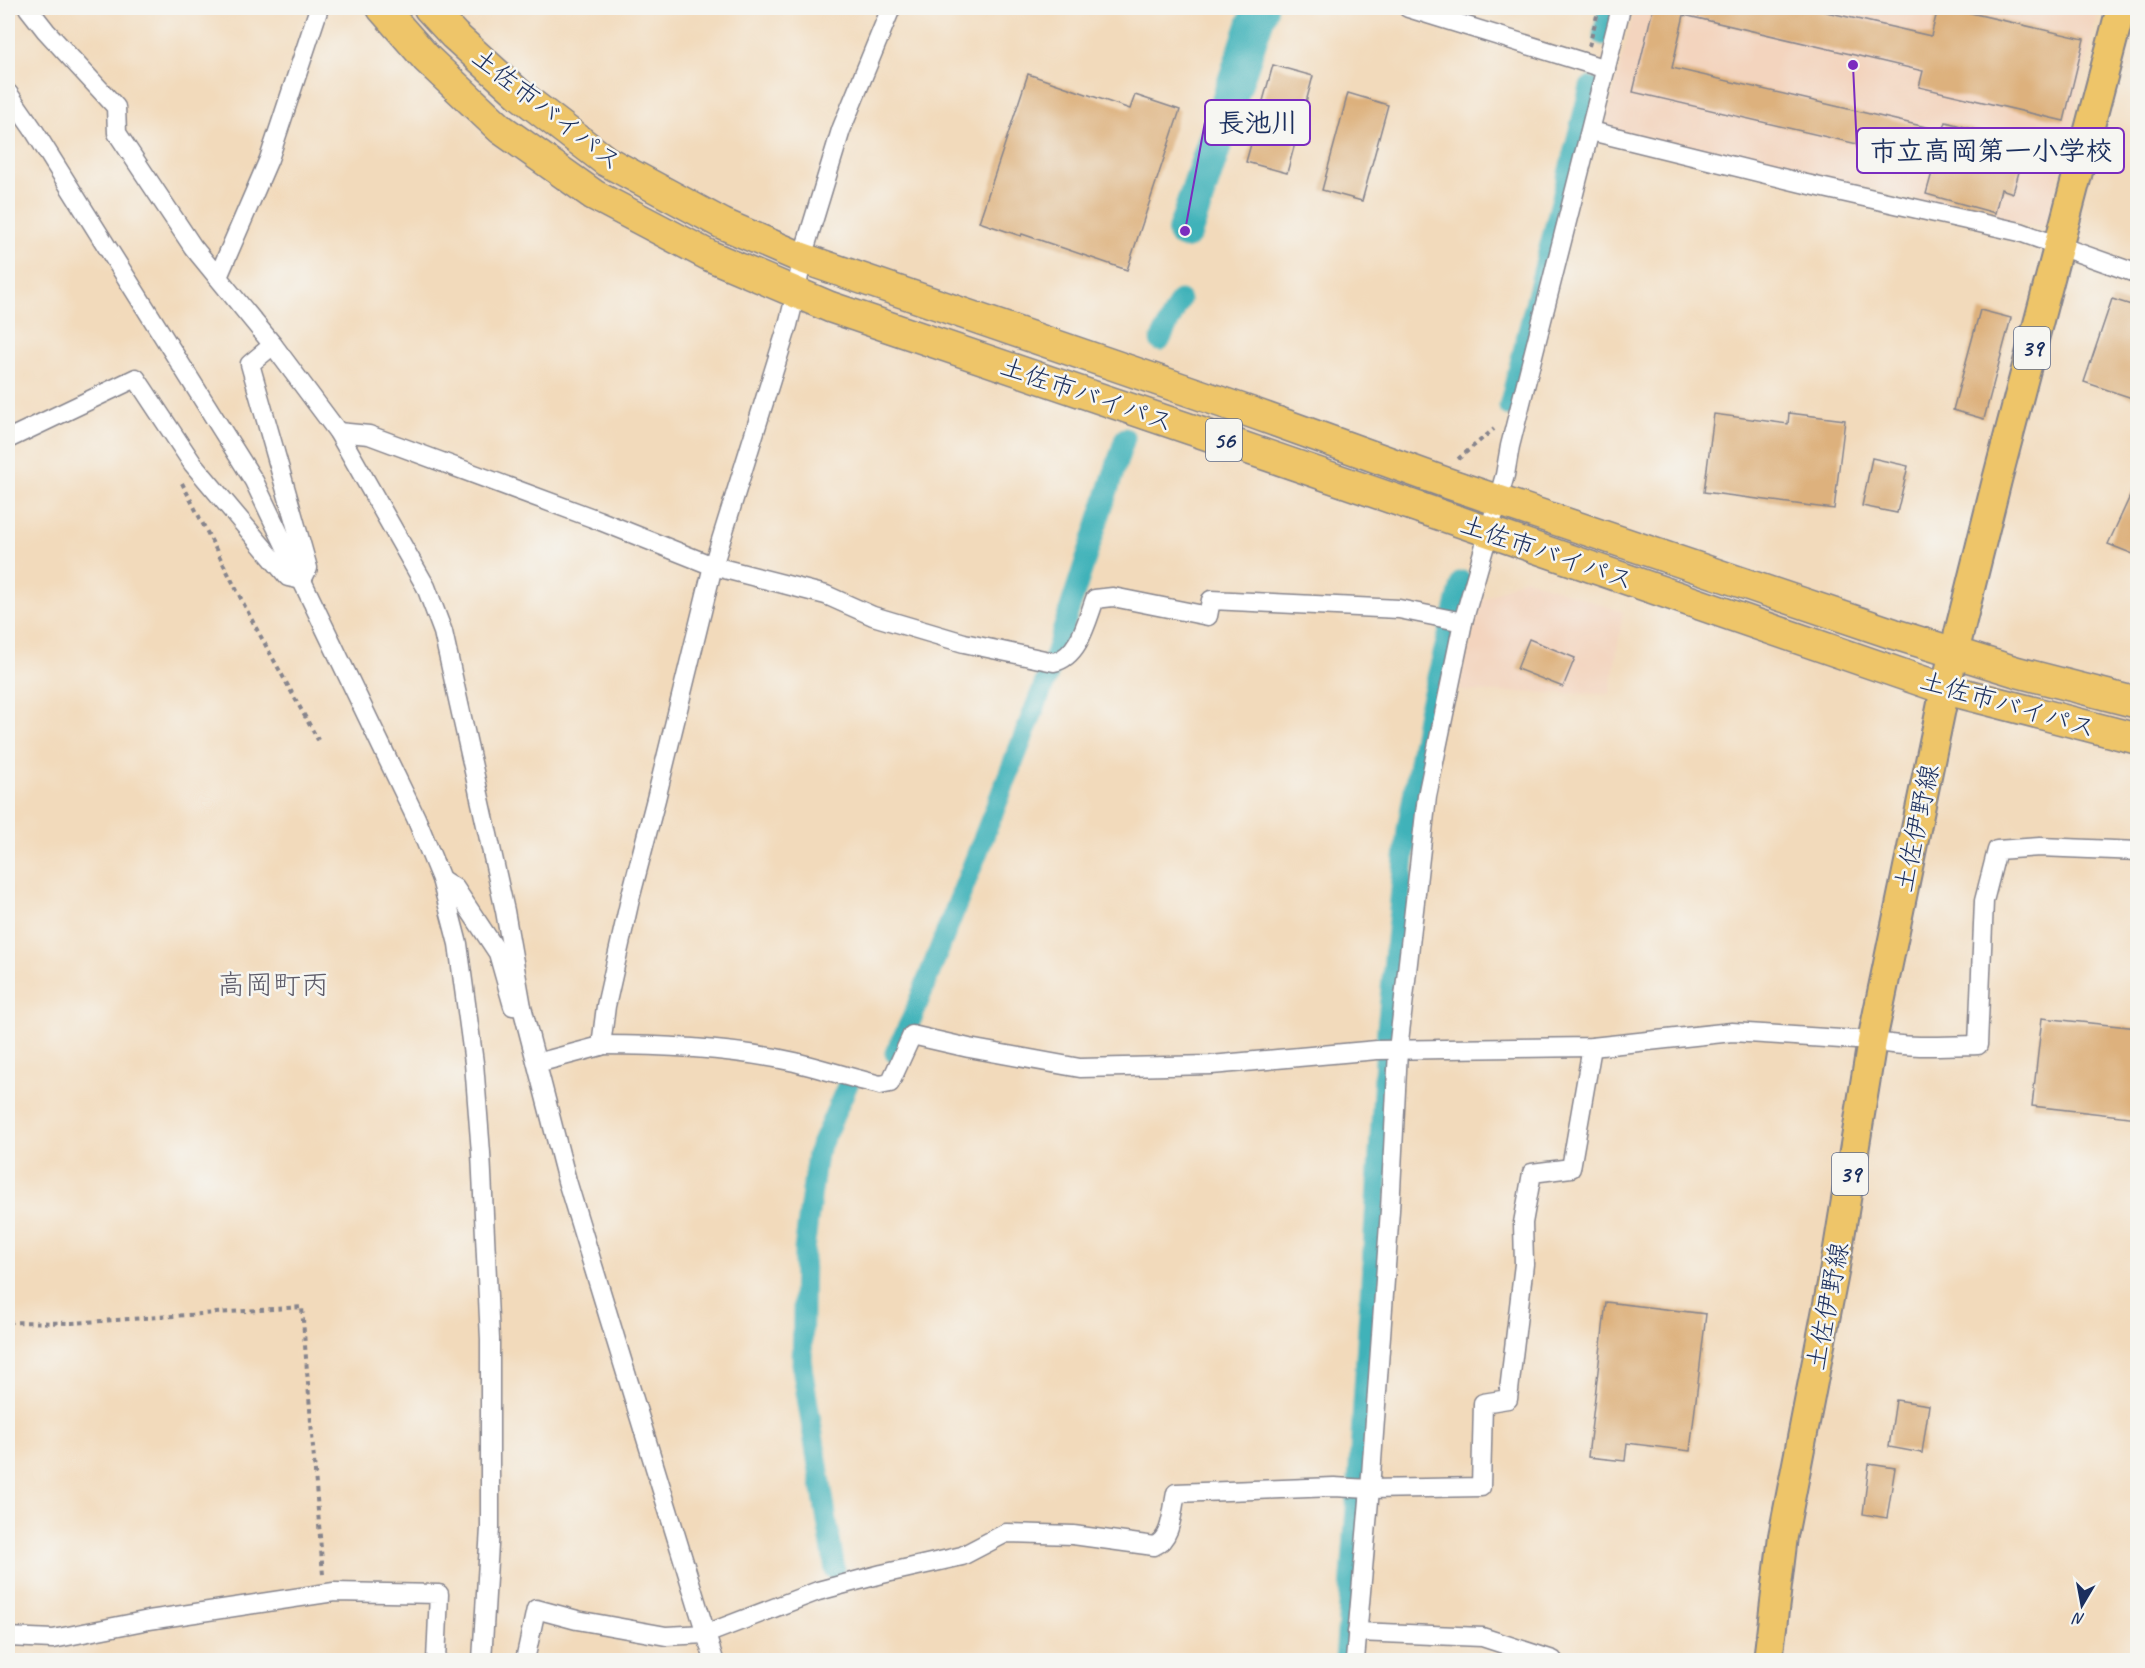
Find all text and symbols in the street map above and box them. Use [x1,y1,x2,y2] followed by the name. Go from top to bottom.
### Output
[465,41,628,178] street label: 土佐市バイパス
[1205,100,1310,145] callout: 長池川
[1218,106,1299,140] text: 長池川
[1857,128,2124,173] callout: 市立高岡第一小学校
[1870,134,2113,168] text: 市立高岡第一小学校
[2014,327,2050,369] road number: 39
[996,349,1178,440] street label: 土佐市バイパス
[1206,419,1242,461] road number: 56
[1456,507,1638,598] street label: 土佐市バイパス
[1916,664,2100,745] street label: 土佐市バイパス
[1887,761,1946,895] street label: 土佐伊野線
[217,967,329,1002] district label: 高岡町丙
[1832,1153,1868,1195] road number: 39
[1799,1239,1856,1373] street label: 土佐伊野線
[2052,1575,2112,1635] north arrow
[2070,1608,2086,1629] text: N

